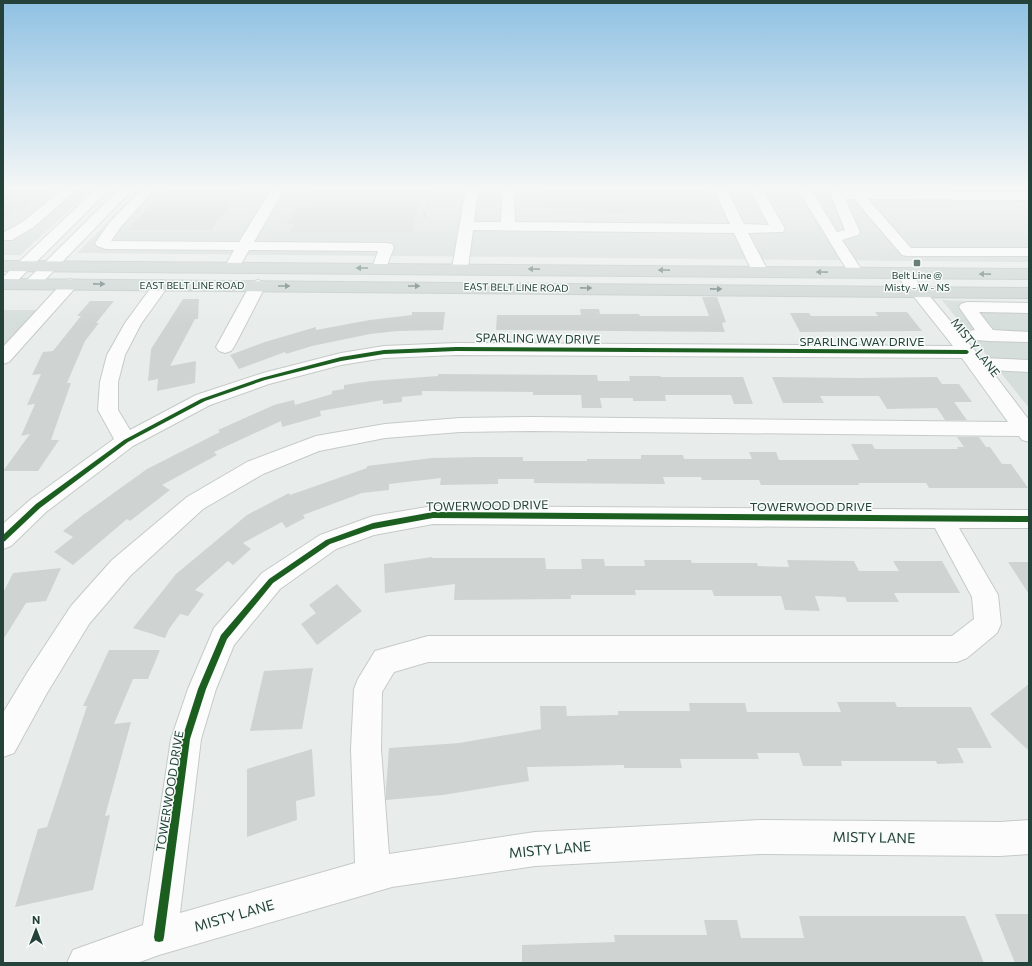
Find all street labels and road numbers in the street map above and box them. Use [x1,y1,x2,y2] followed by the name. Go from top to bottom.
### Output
[140,279,244,291] street label: EAST BELT LINE ROAD
[463,280,569,294] street label: EAST BELT LINE ROAD
[949,315,1003,379] street label: MISTY LANE
[475,330,601,346] street label: SPARLING WAY DRIVE
[800,334,924,348] street label: SPARLING WAY DRIVE
[426,497,548,513] street label: TOWERWOOD DRIVE
[750,499,872,513] street label: TOWERWOOD DRIVE
[153,729,185,853] street label: TOWERWOOD DRIVE
[833,828,915,846] street label: MISTY LANE
[508,837,592,861] street label: MISTY LANE
[192,895,276,935] street label: MISTY LANE

